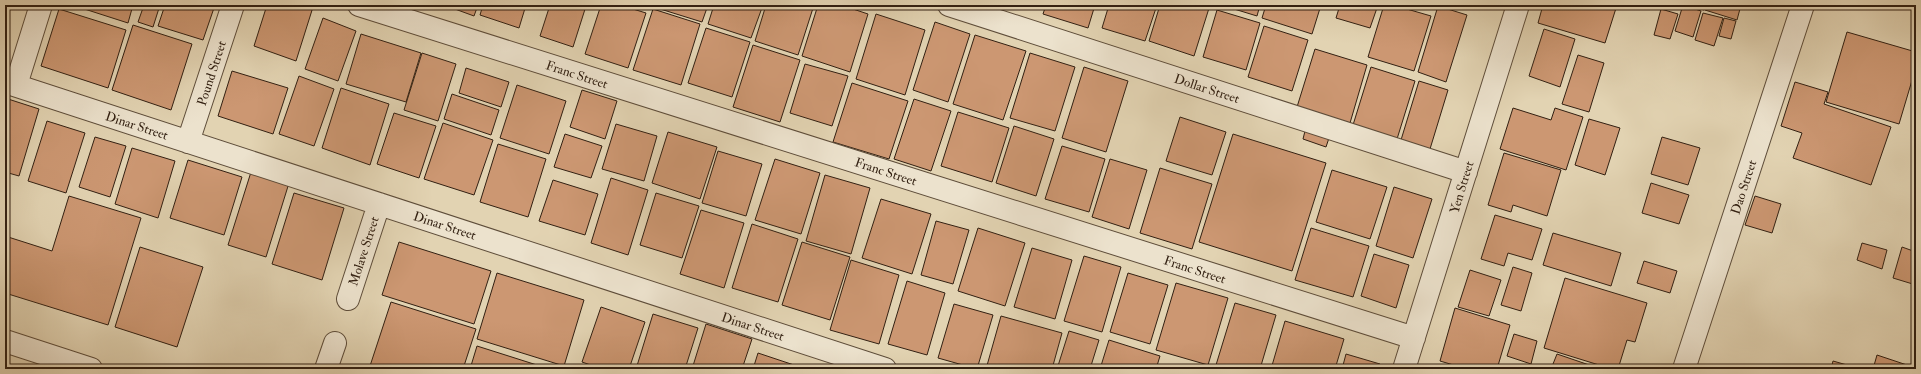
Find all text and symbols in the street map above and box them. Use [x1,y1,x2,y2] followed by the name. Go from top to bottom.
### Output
[194,39,230,108] street label: Pound Street
[544,57,610,92] street label: Franc Street
[1172,71,1241,107] street label: Dollar Street
[103,108,170,144] street label: Dinar Street
[853,154,919,189] street label: Franc Street
[1728,158,1760,217] street label: Dao Street
[1446,159,1477,215] street label: Yen Street
[411,208,478,244] street label: Dinar Street
[345,215,383,288] street label: Molave Street
[1162,252,1228,287] street label: Franc Street
[719,309,786,345] street label: Dinar Street

